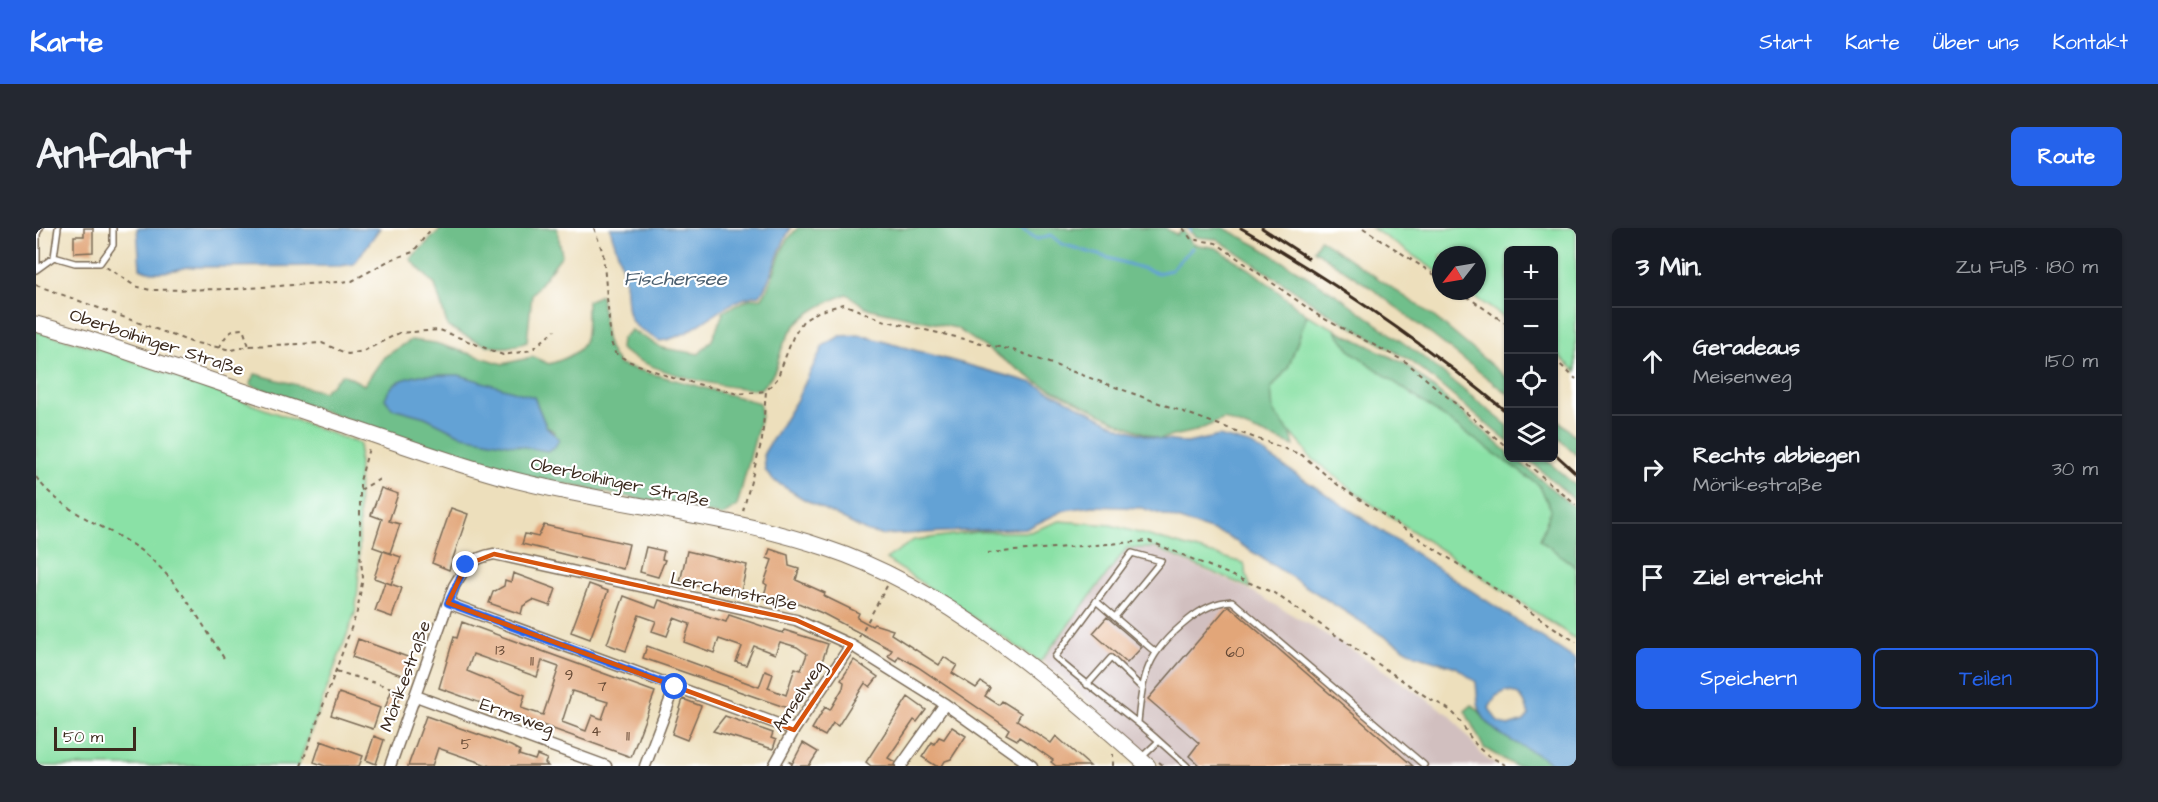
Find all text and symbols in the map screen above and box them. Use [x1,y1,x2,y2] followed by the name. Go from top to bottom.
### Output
[30,23,103,62] text: Karte
[1759,28,1812,57] text: Start
[1845,28,1900,57] text: Karte
[1933,28,2019,57] text: Über uns
[2052,28,2128,57] text: Kontakt
[36,127,191,185] text: Anfahrt
[2011,127,2122,186] button: Route
[1432,246,1486,300] north arrow
[1504,246,1558,462] map controls
[1504,246,1558,300] button: +
[1636,249,1702,285] text: 3 Min.
[1955,253,2098,281] text: Zu Fuß · 180 m
[623,265,728,293] water label: Fischersee
[1504,300,1558,354] button: −
[66,302,248,384] street label: Oberboihinger Straße
[1693,332,1800,363] text: Geradeaus
[1636,345,1669,378] icon: ahead
[2045,347,2098,375] text: 150 m
[1504,354,1558,408] button: locate
[1693,363,1792,391] text: Meisenweg
[1504,408,1558,462] button: layers
[1693,440,1860,471] text: Rechts abbiegen
[528,451,712,515] street label: Oberboihinger Straße
[1636,453,1669,486] icon: right
[2052,455,2098,483] text: 30 m
[1693,471,1822,499] text: Mörikestraße
[452,551,478,577] route end
[1636,561,1669,594] icon: arrive
[1693,562,1823,593] text: Ziel erreicht
[668,566,800,617] street label: Lerchenstraße
[374,617,437,735] street label: Mörikestraße
[495,640,505,661] house number: 13
[1226,642,1245,663] house number: 60
[1636,648,1861,709] button: Speichern
[1873,648,2098,709] button: Teilen
[530,651,534,672] house number: 11
[766,656,832,737] street label: Amselweg
[565,665,573,686] house number: 9
[661,673,687,699] route start
[597,676,607,697] house number: 7
[476,692,557,742] street label: Ermsweg
[591,721,601,742] house number: 4
[54,724,136,752] scale bar
[63,726,103,748] text: 50 m
[626,726,630,747] house number: 11
[461,734,472,755] house number: 5

